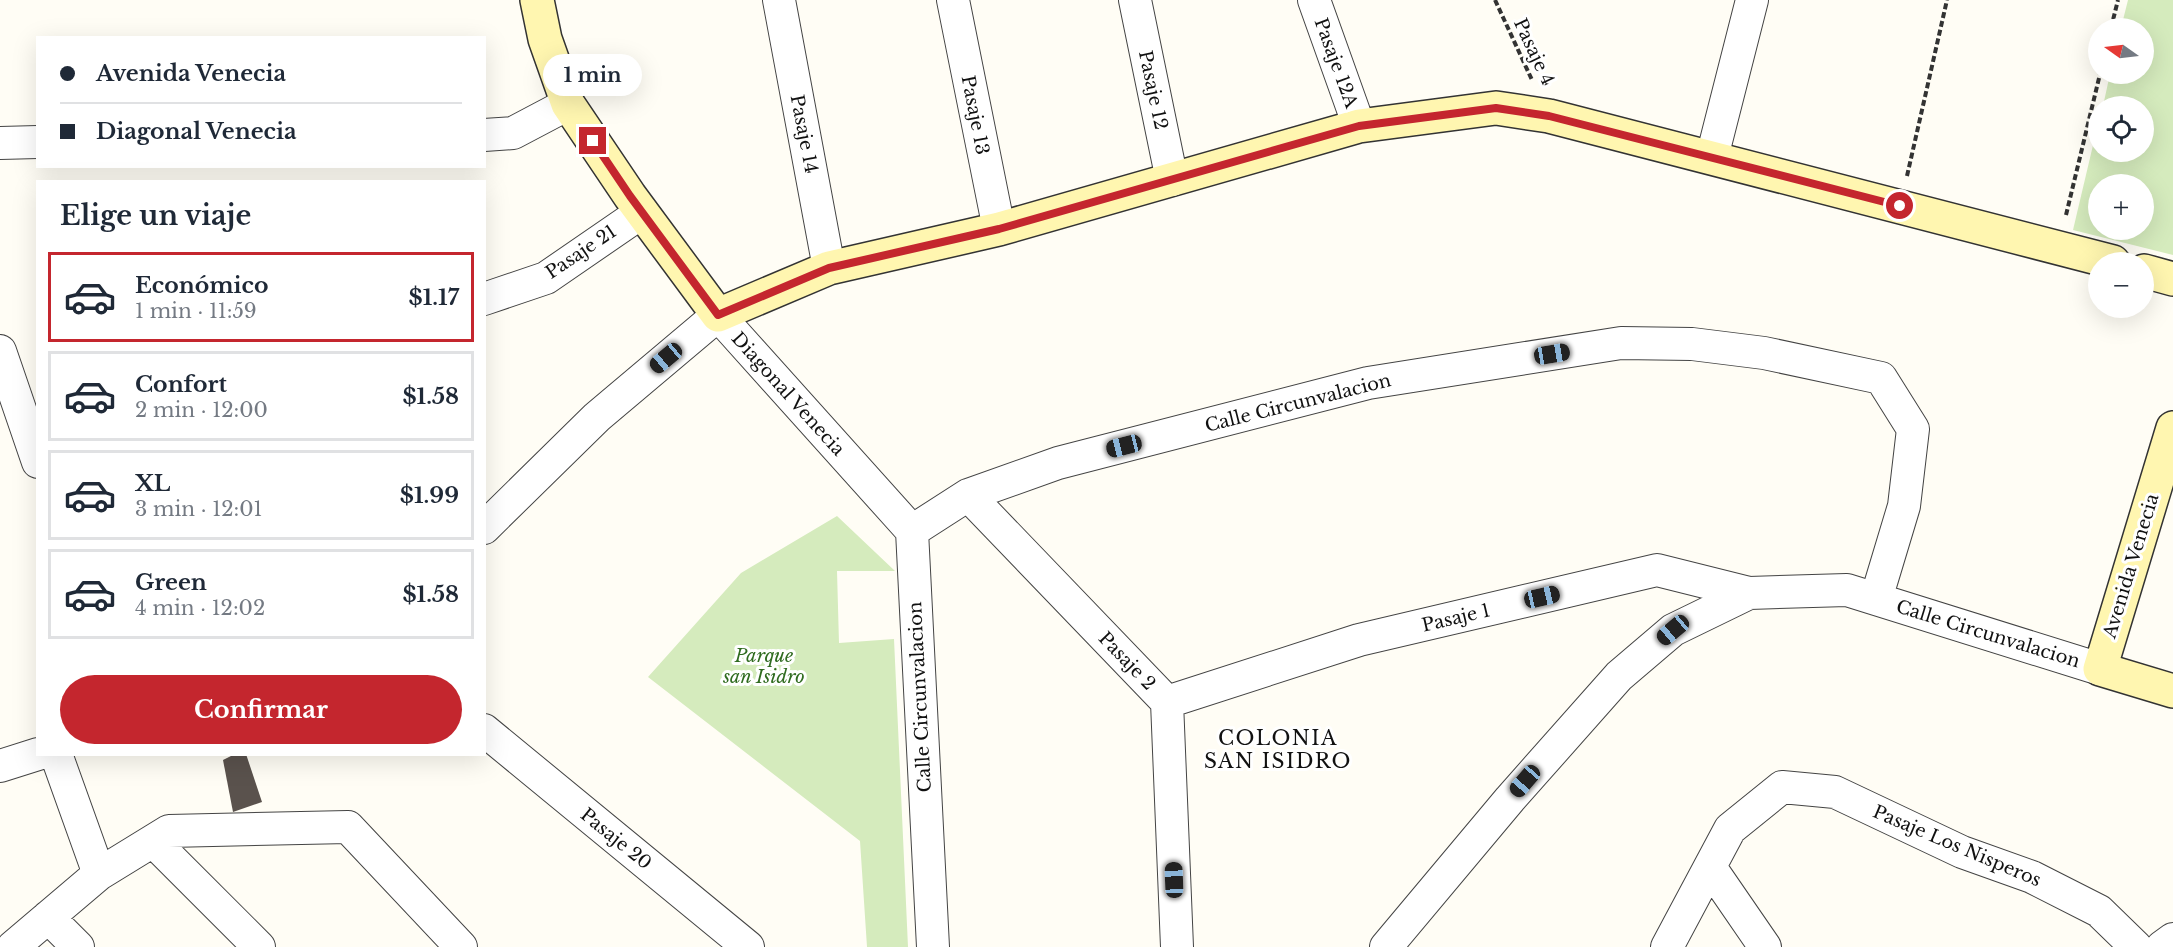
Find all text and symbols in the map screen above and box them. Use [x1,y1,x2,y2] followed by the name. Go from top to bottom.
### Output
[1310,15,1363,112] street label: Pasaje 12A
[1509,15,1559,89] street label: Pasaje 4
[2088,18,2154,84] north arrow
[2088,18,2154,318] map controls
[1134,48,1172,132] street label: Pasaje 12
[544,54,642,96] callout: 1 min
[96,60,286,87] text: Avenida Venecia
[564,63,621,87] text: 1 min
[957,73,993,157] street label: Pasaje 13
[786,93,822,175] street label: Pasaje 14
[2088,96,2154,162] button: locate
[96,118,297,145] text: Diagonal Venecia
[579,127,606,154] route end
[2088,174,2154,240] button: +
[1886,192,1913,219] route start
[60,199,251,232] text: Elige un viaje
[542,220,620,284] street label: Pasaje 21
[2088,252,2154,318] button: −
[63,270,117,324] icon: car
[135,272,268,299] text: Económico
[409,284,459,311] text: $1.17
[135,299,257,323] text: 1 min · 11:59
[727,328,849,460] street label: Diagonal Venecia
[646,340,686,376] car
[1533,342,1571,366] car
[63,369,117,423] icon: car
[1203,369,1393,437] street label: Calle Circunvalacion
[135,371,227,398] text: Confort
[402,383,459,410] text: $1.58
[135,398,268,422] text: 2 min · 12:00
[1104,433,1144,459] car
[63,468,117,522] icon: car
[135,470,170,497] text: XL
[400,482,459,509] text: $1.99
[2098,491,2163,642] street label: Avenida Venecia
[135,497,262,521] text: 3 min · 12:01
[63,567,117,621] icon: car
[135,569,207,596] text: Green
[402,581,459,608] text: $1.58
[1522,584,1562,610] car
[135,596,265,620] text: 4 min · 12:02
[1894,596,2082,672] street label: Calle Circunvalacion
[1420,599,1492,637] street label: Pasaje 1
[904,601,936,793] street label: Calle Circunvalacion
[1653,612,1693,648] car
[1094,627,1160,695] street label: Pasaje 2
[722,645,805,688] park label: Parque san Isidro
[60,675,462,744] button: Confirmar
[1204,726,1352,773] district label: COLONIA SAN ISIDRO
[1506,762,1544,800] car
[1870,801,2044,891] street label: Pasaje Los Nisperos
[576,804,656,874] street label: Pasaje 20
[1164,862,1184,898] car

